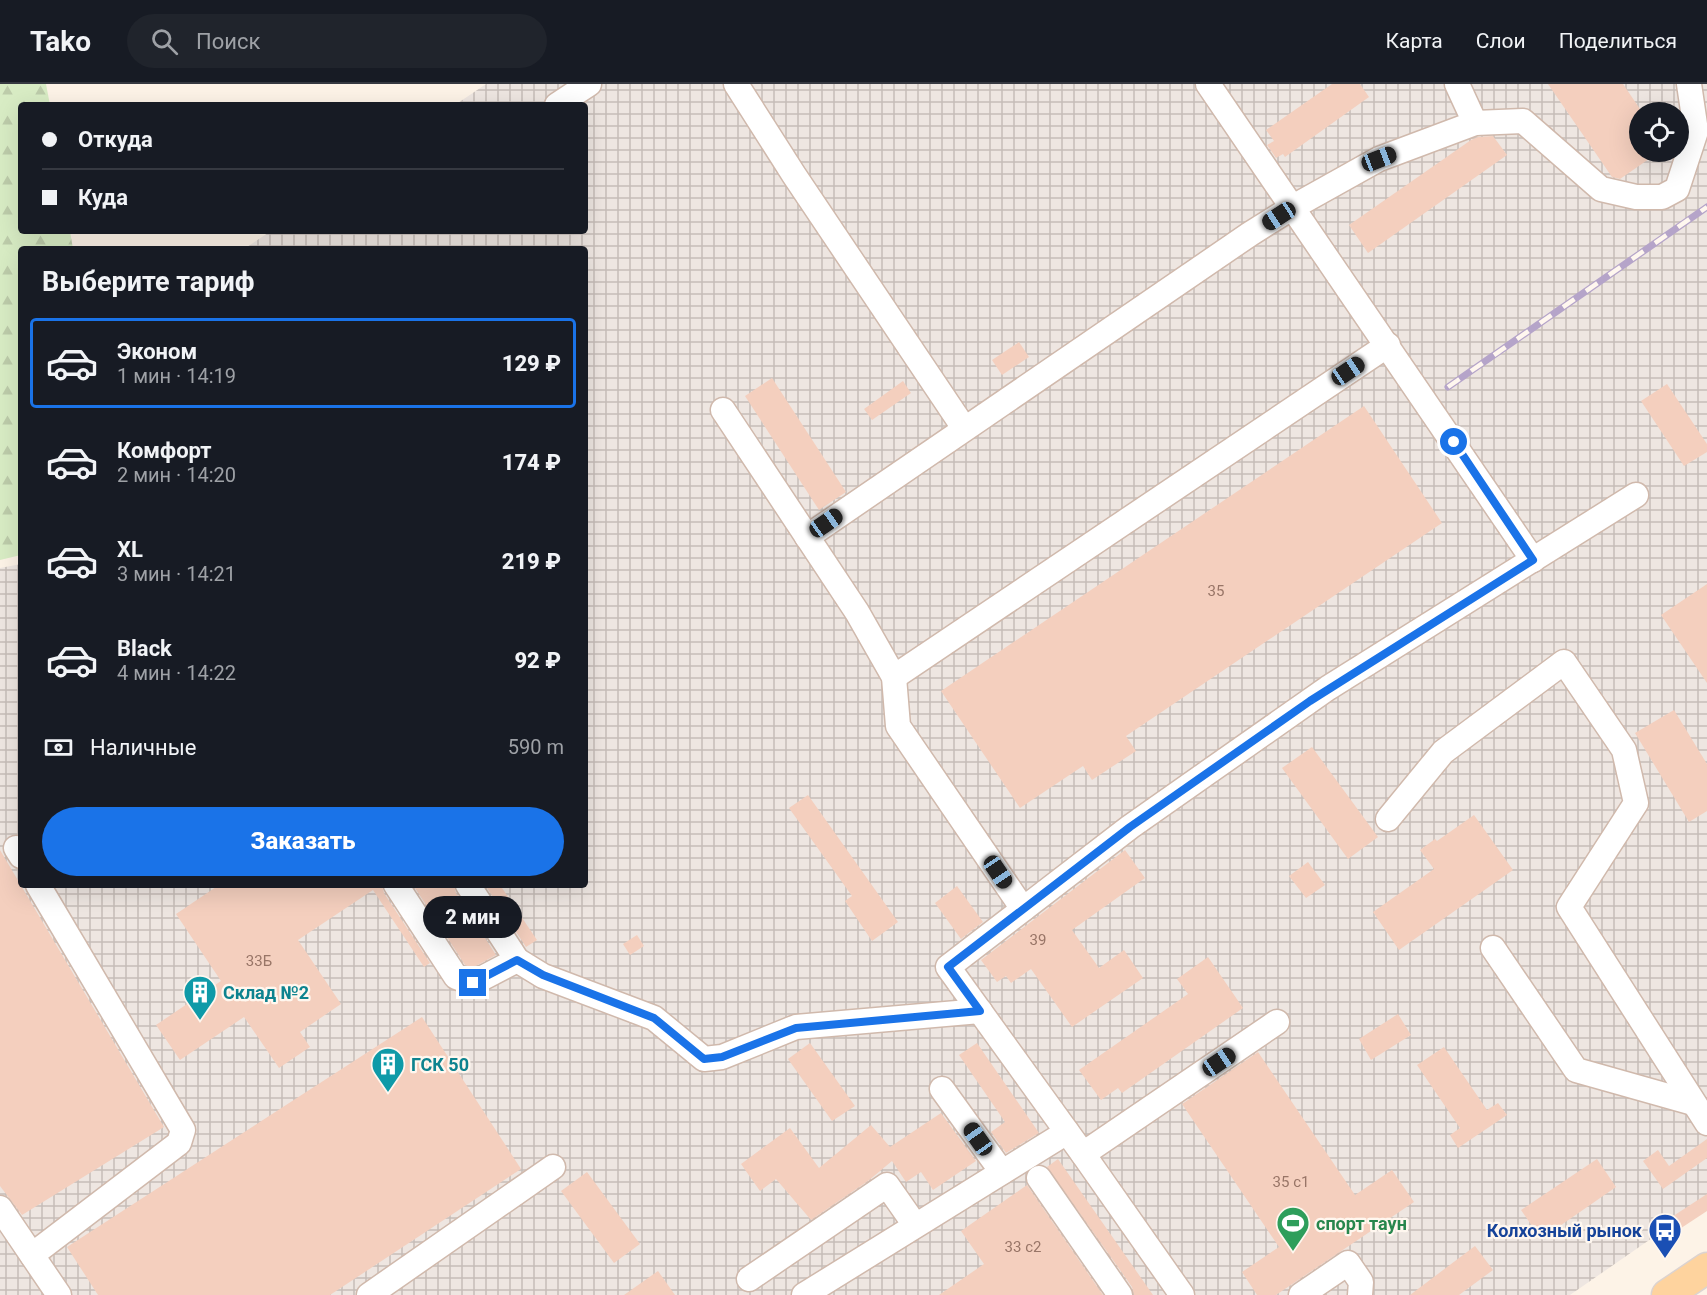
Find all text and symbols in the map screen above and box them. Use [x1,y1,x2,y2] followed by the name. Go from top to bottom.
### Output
[127,14,547,68] search box
[30,25,91,58] text: Tako
[148,25,181,58] icon: search
[196,29,260,54] text: Поиск
[1386,29,1443,53] text: Карта
[1476,29,1526,53] text: Слои
[1559,29,1677,53] text: Поделиться
[1629,102,1689,162] map controls
[1629,102,1689,162] button: locate
[78,127,153,152] text: Откуда
[1359,144,1399,174] car
[78,185,128,210] text: Куда
[1259,199,1299,233] car
[42,266,254,298] text: Выберите тариф
[45,336,99,390] icon: car
[117,339,197,364] text: Эконом
[502,351,561,376] text: 129 ₽
[1328,353,1368,389] car
[117,364,236,388] text: 1 мин · 14:19
[1440,428,1467,455] route start
[45,435,99,489] icon: car
[117,438,212,463] text: Комфорт
[502,450,561,475] text: 174 ₽
[117,463,236,487] text: 2 мин · 14:20
[806,505,846,541] car
[45,534,99,588] icon: car
[117,537,143,562] text: XL
[502,549,561,574] text: 219 ₽
[117,562,236,586] text: 3 мин · 14:21
[1208,582,1224,600] house number: 35
[45,633,99,687] icon: car
[117,636,172,661] text: Black
[514,648,561,673] text: 92 ₽
[117,661,236,685] text: 4 мин · 14:22
[42,731,75,764] icon: cash
[90,735,196,760] text: Наличные
[508,735,564,759] text: 590 m
[42,807,564,876] button: Заказать
[980,852,1016,892] car
[424,896,522,938] callout: 2 мин
[445,905,500,929] text: 2 мин
[1030,931,1046,949] house number: 39
[246,952,272,970] house number: 33Б
[459,969,486,996] route end
[182,974,218,1021] building icon: Склад №2
[223,982,309,1003] place label: Склад №2
[1199,1044,1239,1080] car
[370,1046,406,1093] building icon: ГСК 50
[411,1054,469,1075] place label: ГСК 50
[960,1119,996,1159] car
[1273,1173,1309,1191] house number: 35 с1
[1275,1205,1311,1252] sports icon: спорт таун
[1647,1212,1683,1259] bus stop icon: Колхозный рынок
[1316,1213,1407,1234] place label: спорт таун
[1487,1220,1643,1241] place label: Колхозный рынок
[1005,1238,1041,1256] house number: 33 с2

